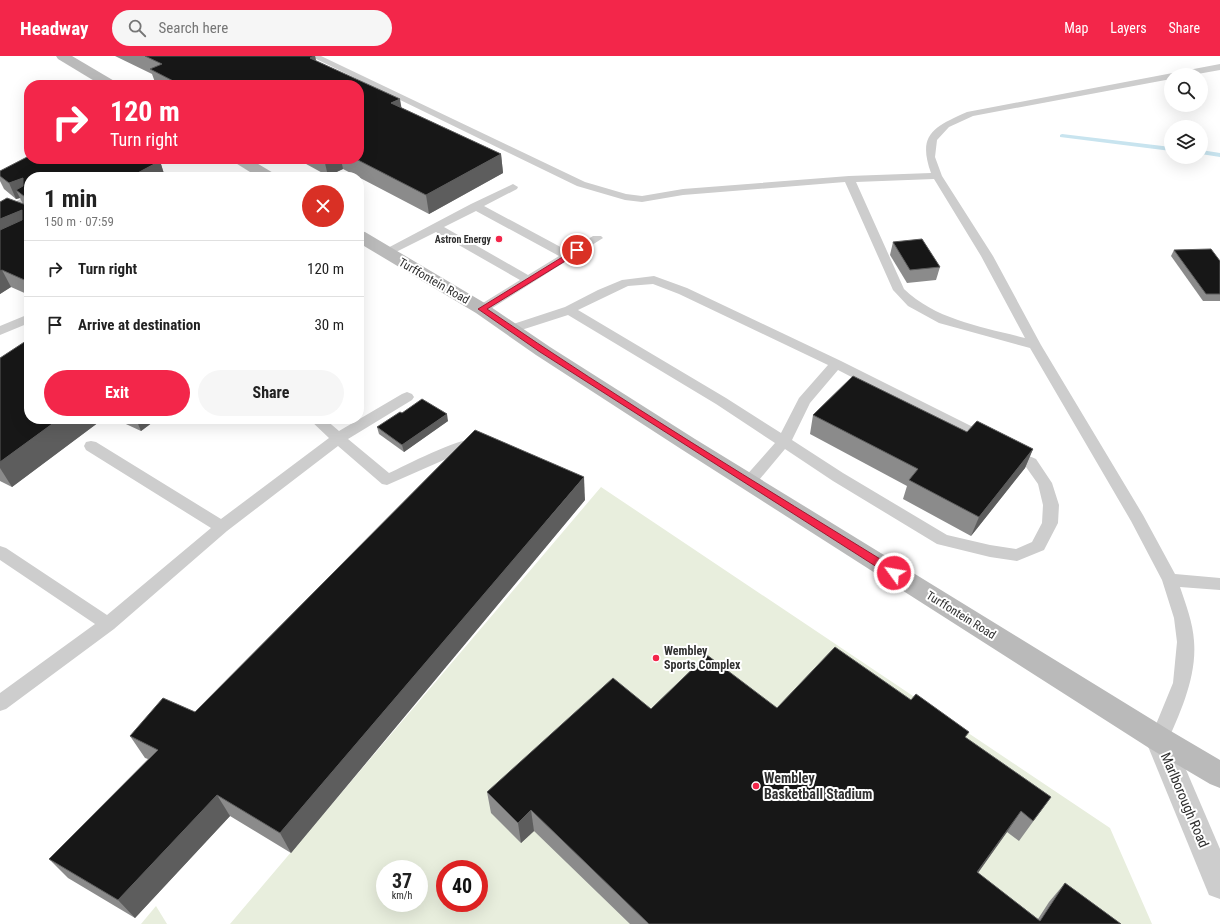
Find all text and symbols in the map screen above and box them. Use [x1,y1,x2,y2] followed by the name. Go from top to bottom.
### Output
[112,10,392,46] search box
[20,17,88,40] text: Headway
[126,17,148,39] icon: search
[158,19,228,37] text: Search here
[1064,20,1088,36] text: Map
[1110,20,1147,36] text: Layers
[1169,20,1200,36] text: Share
[1164,68,1208,164] map controls
[1164,68,1208,112] button: search
[110,95,180,128] text: 120 m
[44,96,96,148] icon: right
[1164,120,1208,164] button: layers
[110,129,178,150] text: Turn right
[44,185,97,213] text: 1 min
[302,185,344,227] button: close
[44,214,114,229] text: 150 m · 07:59
[560,233,594,267] pin
[435,234,492,245] place label: Astron Energy
[494,234,504,244] marker: Astron Energy
[566,239,588,261] icon: arrive
[396,255,472,307] street label: Turffontein Road
[44,258,66,280] icon: right
[78,260,137,278] text: Turn right
[307,260,344,278] text: 120 m
[44,314,66,336] icon: arrive
[78,316,201,334] text: Arrive at destination
[314,316,344,334] text: 30 m
[44,370,190,416] button: Exit
[198,370,344,416] button: Share
[873,552,915,594] position arrow
[924,588,998,642] street label: Turffontein Road
[664,644,741,672] place label: Wembley Sports Complex
[651,653,661,663] marker: Wembley Sports Complex
[1158,750,1212,850] street label: Marlborough Road
[764,770,872,802] place label: Wembley Basketball Stadium
[751,781,761,791] marker: Wembley Basketball Stadium
[436,860,488,912] speed limit sign: 40
[392,869,412,893] text: 37
[392,890,412,901] text: km/h

